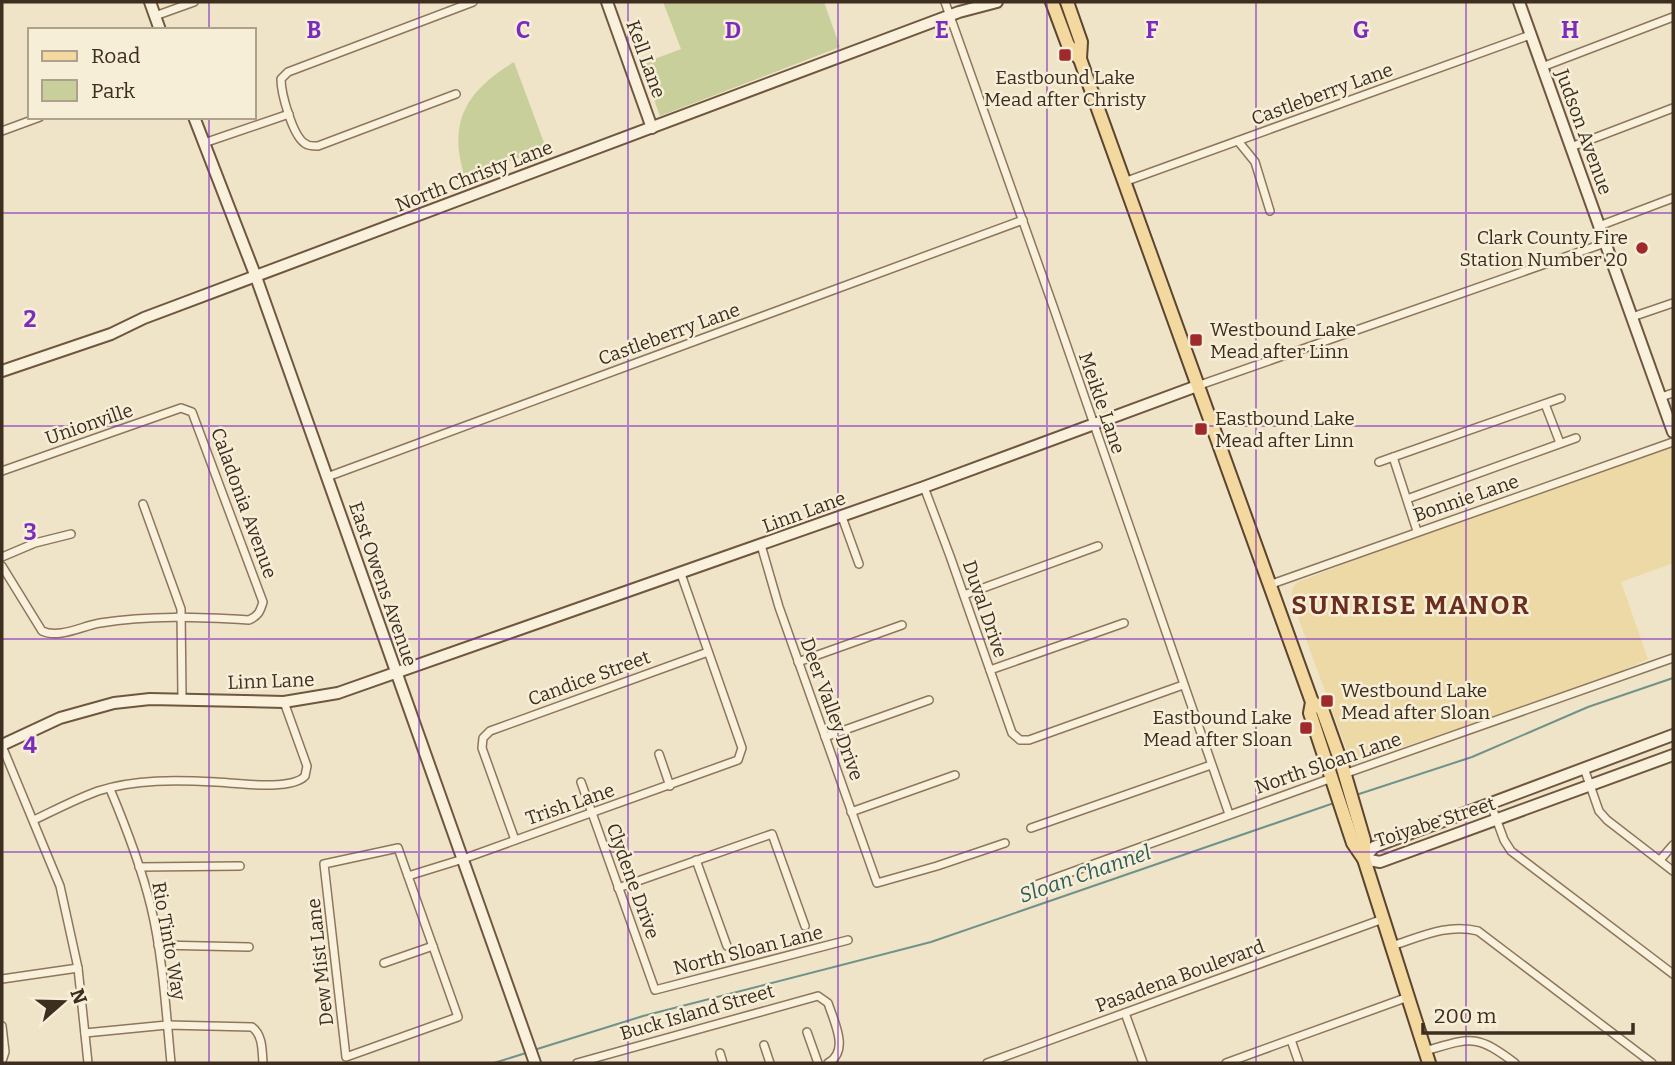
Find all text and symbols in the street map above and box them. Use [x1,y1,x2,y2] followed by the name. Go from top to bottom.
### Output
[307,16,321,44] text: B
[516,16,530,44] text: C
[725,16,741,44] text: D
[935,16,949,44] text: E
[1146,16,1159,44] text: F
[1353,16,1370,44] text: G
[1561,16,1579,44] text: H
[621,17,671,101] street label: Kell Lane
[28,28,256,119] legend
[91,43,140,69] text: Road
[1057,47,1073,63] marker: Eastbound Lake Mead after Christy
[1248,58,1396,130] street label: Castleberry Lane
[1550,65,1617,198] street label: Judson Avenue
[984,66,1147,111] place label: Eastbound Lake Mead after Christy
[91,78,135,104] text: Park
[392,135,556,217] street label: North Christy Lane
[1459,226,1628,271] place label: Clark County Fire Station Number 20
[1634,240,1650,256] marker: Clark County Fire Station Number 20
[595,298,743,370] street label: Castleberry Lane
[24,305,37,333] text: 2
[1210,318,1356,363] place label: Westbound Lake Mead after Linn
[1188,332,1204,348] marker: Westbound Lake Mead after Linn
[1074,349,1130,457] street label: Meikle Lane
[42,398,136,450] street label: Unionville
[1215,407,1355,452] place label: Eastbound Lake Mead after Linn
[1193,421,1209,437] marker: Eastbound Lake Mead after Linn
[206,425,282,581] street label: Caladonia Avenue
[1410,469,1522,527] street label: Bonnie Lane
[759,486,849,538] street label: Linn Lane
[344,499,422,669] street label: East Owens Avenue
[23,518,37,546] text: 3
[958,557,1012,661] street label: Duval Drive
[1291,590,1531,621] district label: SUNRISE MANOR
[796,635,868,783] street label: Deer Valley Drive
[525,645,653,711] street label: Candice Street
[227,668,315,694] street label: Linn Lane
[1341,679,1490,724] place label: Westbound Lake Mead after Sloan
[1319,693,1335,709] marker: Westbound Lake Mead after Sloan
[1143,706,1292,751] place label: Eastbound Lake Mead after Sloan
[1298,720,1314,736] marker: Eastbound Lake Mead after Sloan
[1252,727,1404,799] street label: North Sloan Lane
[23,731,37,759] text: 4
[523,778,617,830] street label: Trish Lane
[1372,792,1498,852] street label: Toiyabe Street
[601,820,665,942] street label: Clydene Drive
[1016,839,1155,909] water label: Sloan Channel
[147,880,191,1003] street label: Rio Tinto Way
[302,897,338,1027] street label: Dew Mist Lane
[671,920,825,980] street label: North Sloan Lane
[1092,935,1268,1017] street label: Pasadena Boulevard
[28,967,98,1037] north arrow
[617,979,777,1045] street label: Buck Island Street
[65,986,92,1007] text: N
[1423,992,1633,1036] scale bar
[1434,1003,1497,1029] text: 200 m

